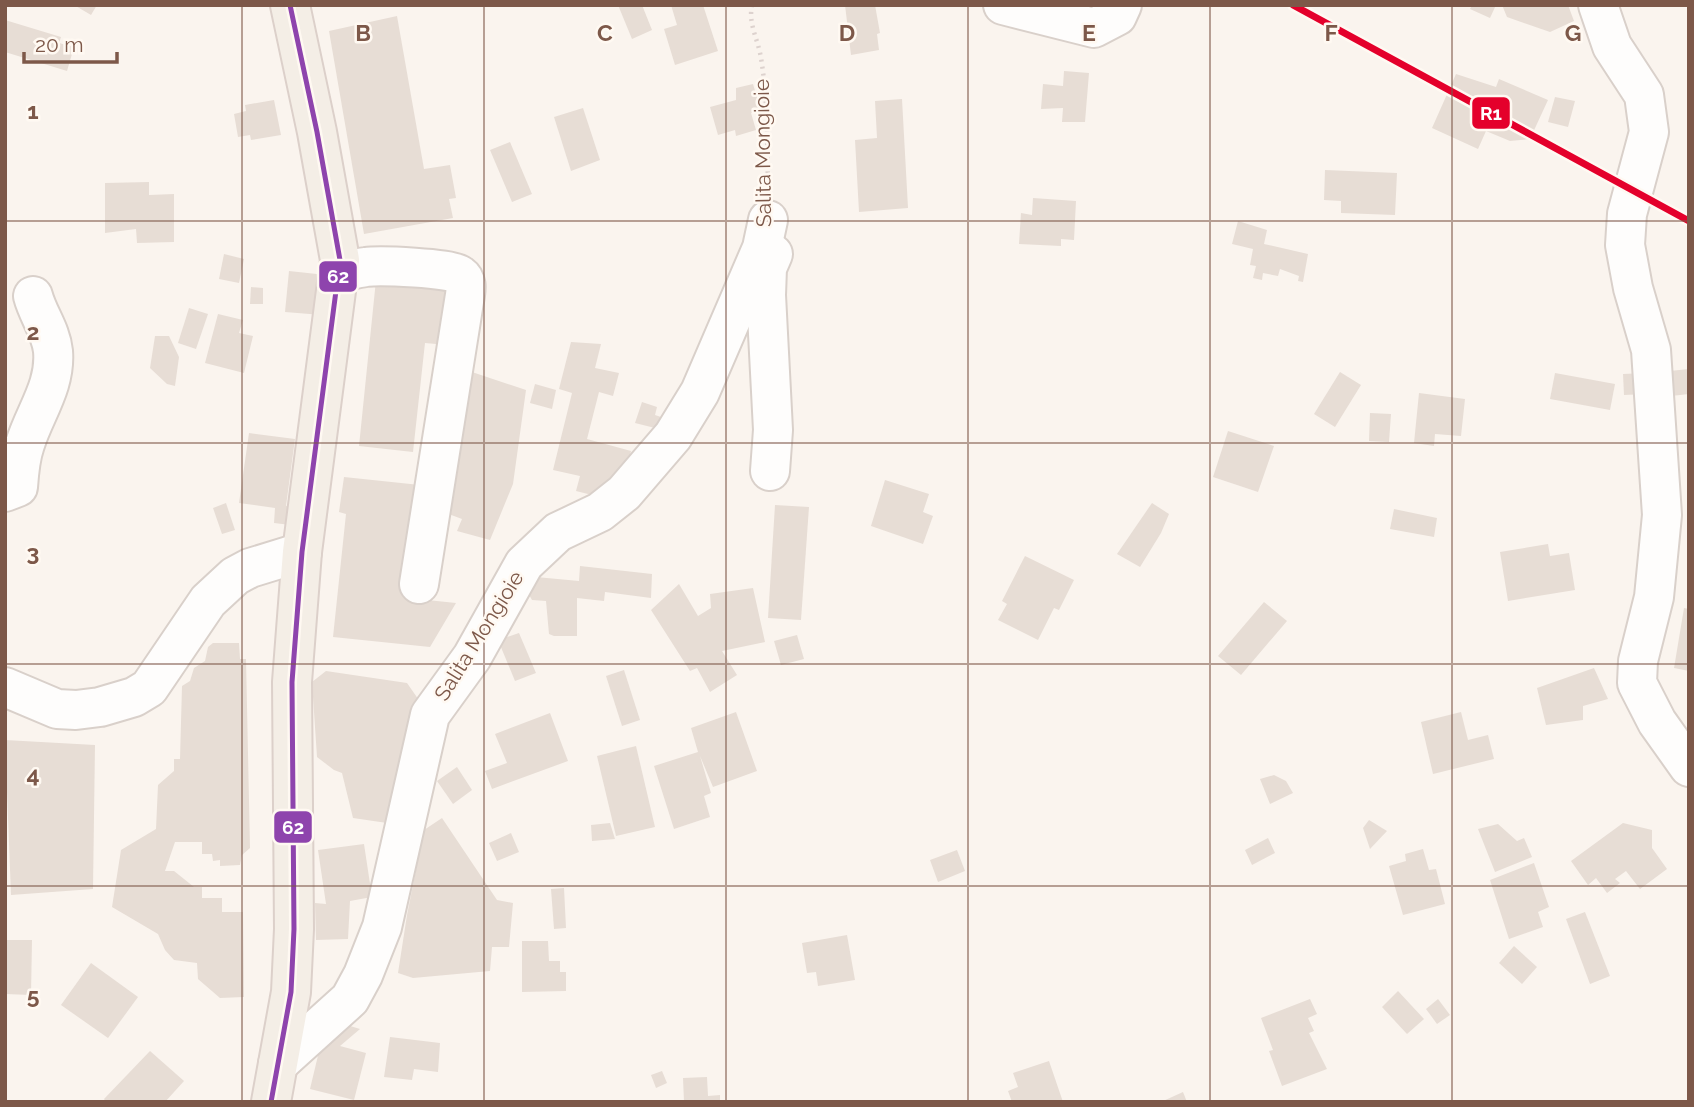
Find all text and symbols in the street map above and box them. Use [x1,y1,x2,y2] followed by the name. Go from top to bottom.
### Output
[355,19,371,46] text: B
[597,19,613,46] text: C
[839,19,855,46] text: D
[1082,19,1096,46] text: E
[1324,19,1338,46] text: F
[1565,19,1581,46] text: G
[24,21,117,65] scale bar
[35,32,83,57] text: 20 m
[749,79,776,227] street label: Salita Mongioie
[1471,96,1511,130] line badge: R1
[27,97,39,124] text: 1
[1480,102,1502,124] text: R1
[318,260,358,293] line badge: 62
[327,265,349,287] text: 62
[27,318,39,345] text: 2
[27,539,39,566] text: 3
[429,566,528,705] street label: Salita Mongioie
[26,761,40,788] text: 4
[273,810,313,844] line badge: 62
[282,816,304,838] text: 62
[27,982,40,1009] text: 5

